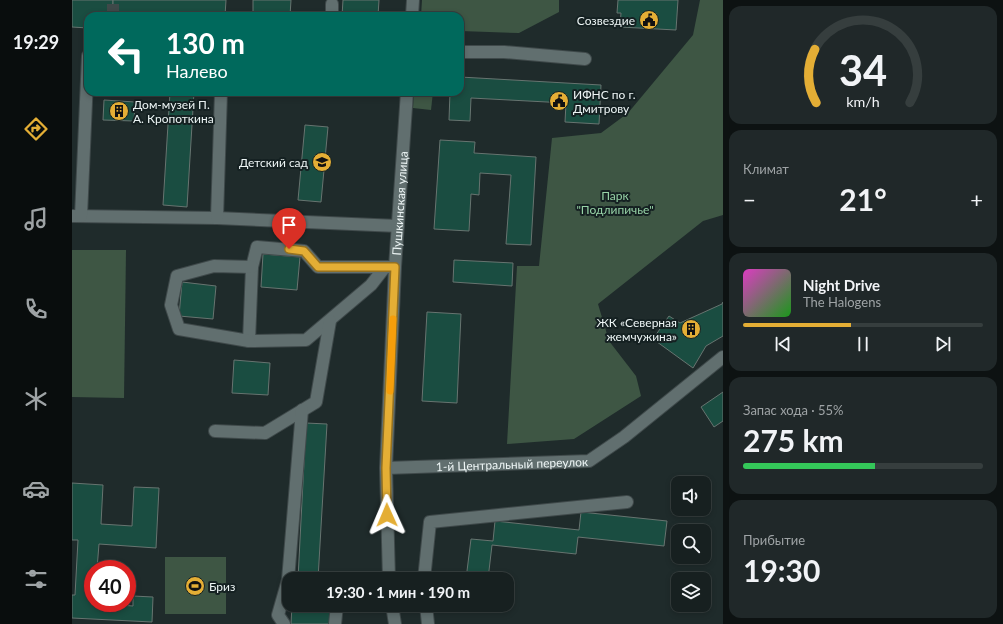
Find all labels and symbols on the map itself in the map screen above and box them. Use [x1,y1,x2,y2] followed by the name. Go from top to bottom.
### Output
[638,9,660,31] public building icon: Созвездие
[577,13,635,28] place label: Созвездие
[573,87,636,116] place label: ИФНС по г. Дмитрову
[548,90,570,112] public building icon: ИФНС по г. Дмитрову
[133,97,214,126] place label: Дом-музей П. А. Кропоткина
[108,100,130,122] building icon: Дом-музей П. А. Кропоткина
[311,151,333,173] school or university icon: Детский сад
[388,151,410,256] street label: Пушкинская улица
[239,155,309,170] place label: Детский сад
[576,188,654,217] park label: Парк "Подлипичье"
[272,208,306,249] pin
[596,315,677,344] place label: ЖК «Северная жемчужина»
[680,318,702,340] building icon: ЖК «Северная жемчужина»
[436,454,589,474] street label: 1-й Центральный переулок
[366,494,408,536] position arrow
[84,560,136,612] speed limit sign: 40
[184,575,206,597] sports icon: Бриз
[209,579,235,594] place label: Бриз

